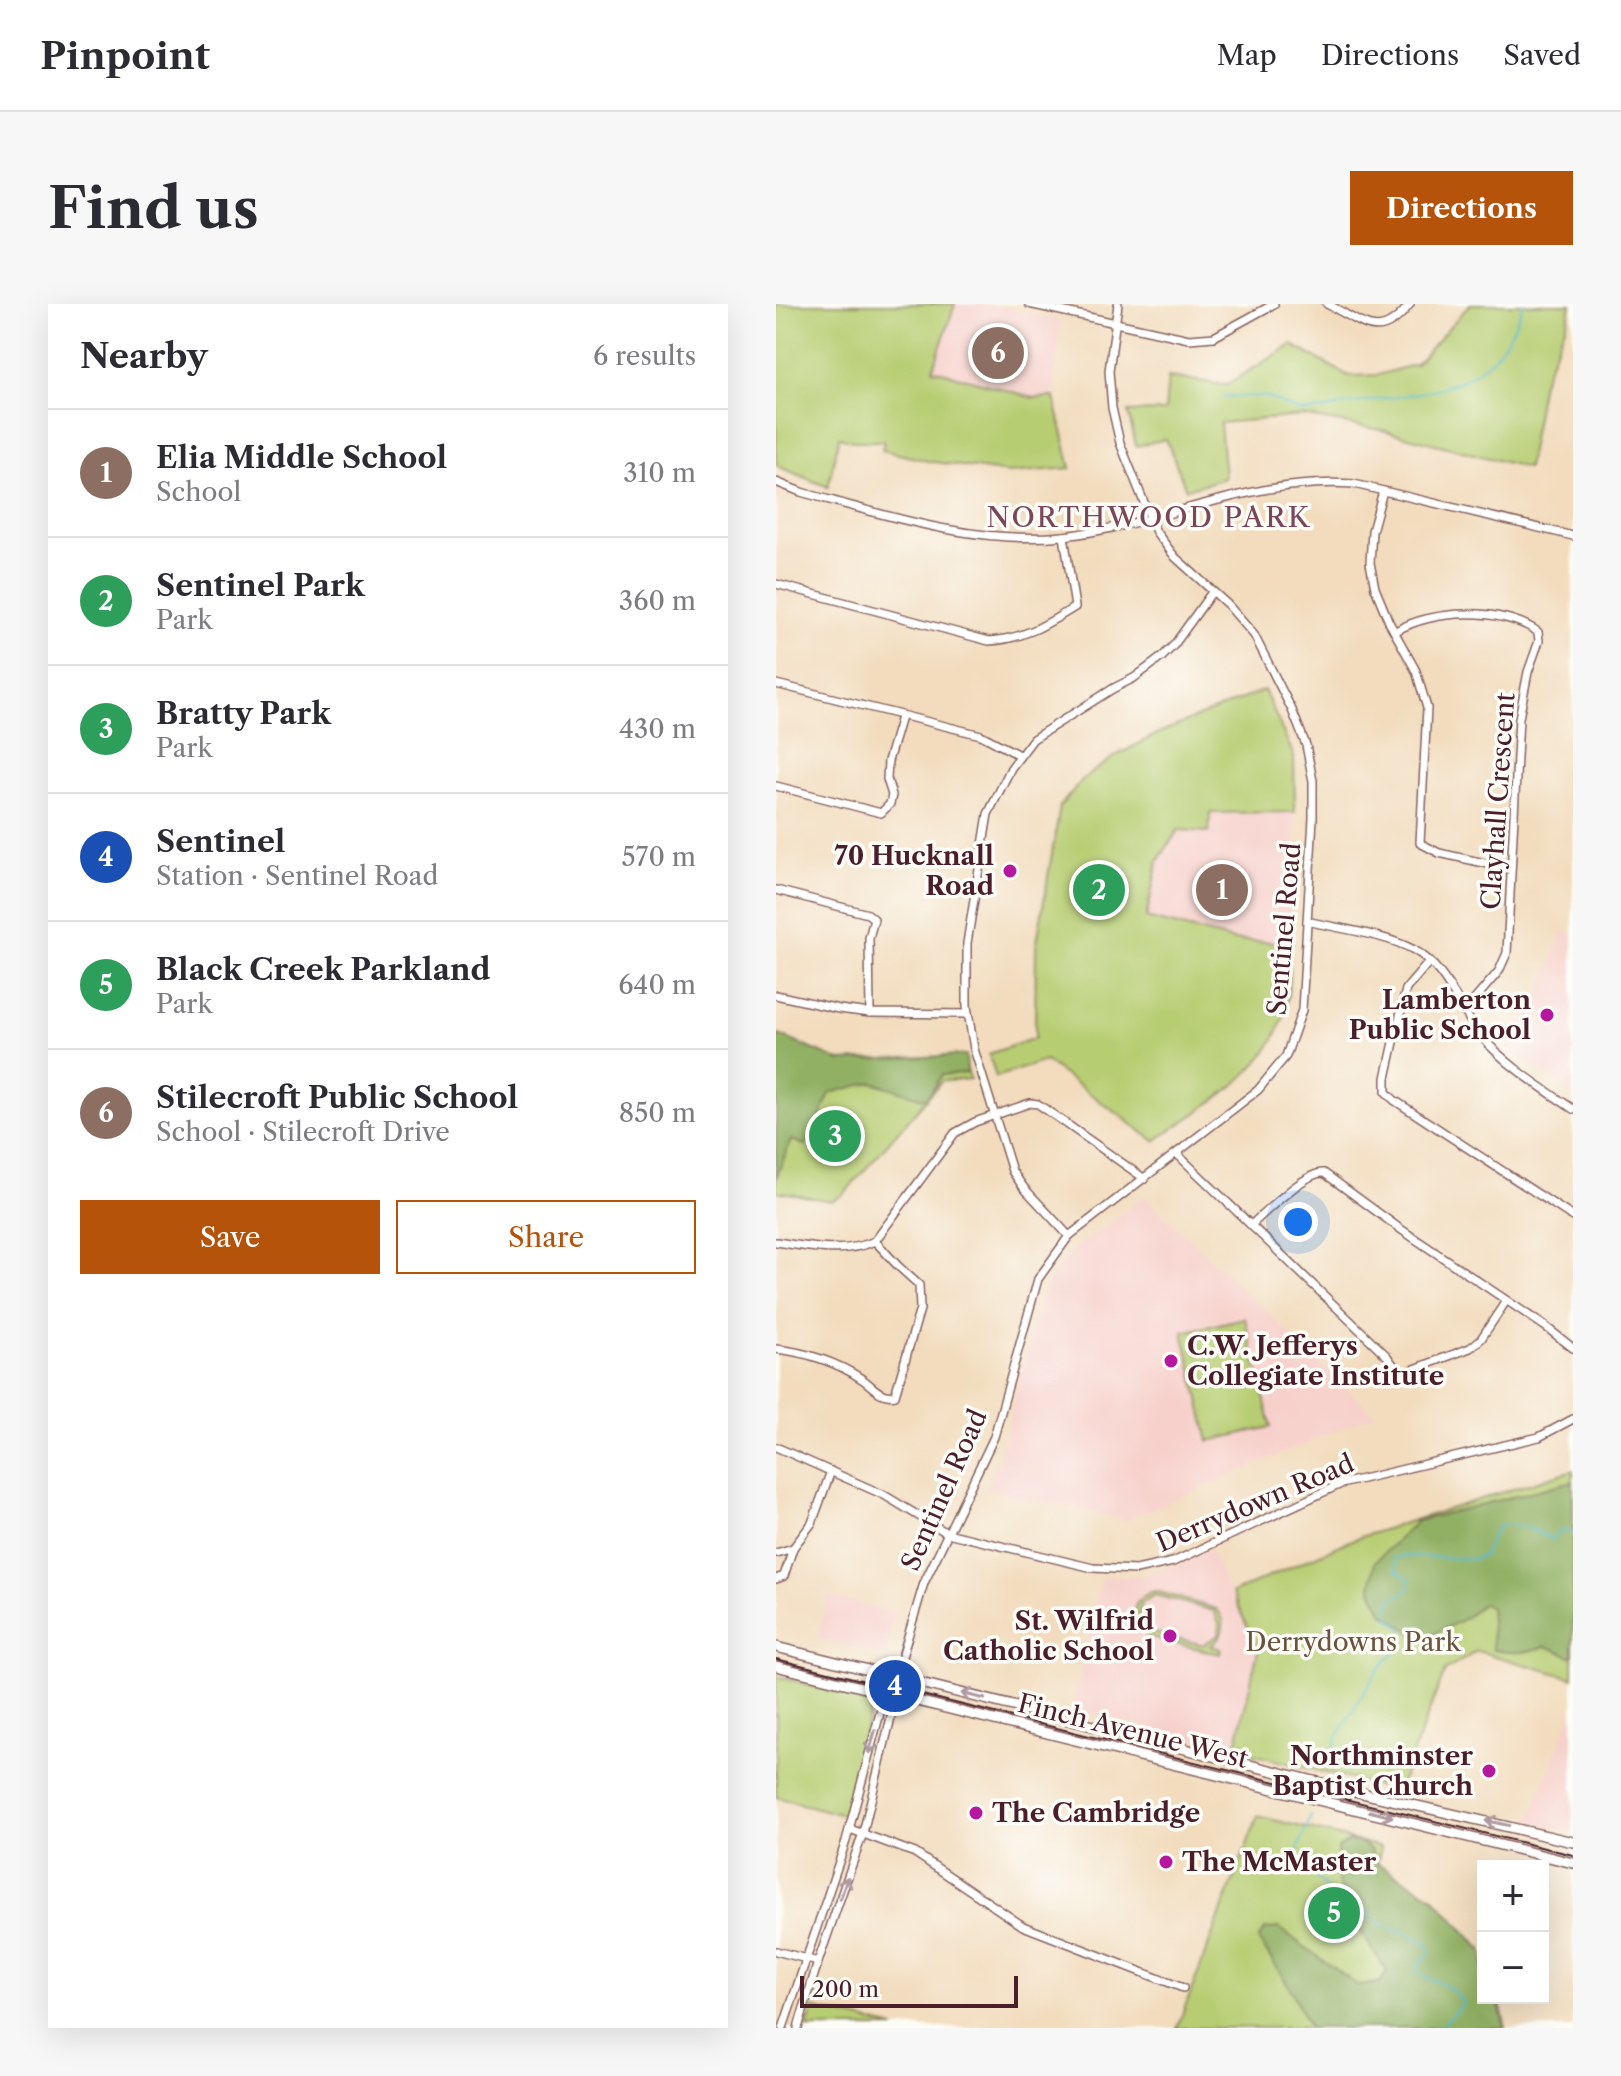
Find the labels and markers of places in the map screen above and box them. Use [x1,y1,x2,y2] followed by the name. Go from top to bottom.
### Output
[972,323,1024,383] pin: 6
[834,840,994,902] place label: 70 Hucknall Road
[1073,860,1125,920] pin: 2
[1196,860,1248,920] pin: 1
[1001,862,1019,880] marker: 70 Hucknall Road
[1349,984,1531,1046] place label: Lamberton Public School
[1538,1006,1556,1024] marker: Lamberton Public School
[809,1106,861,1166] pin: 3
[1187,1330,1444,1392] place label: C.W. Jefferys Collegiate Institute
[1162,1352,1180,1370] marker: C.W. Jefferys Collegiate Institute
[943,1605,1154,1667] place label: St. Wilfrid Catholic School
[1161,1627,1179,1645] marker: St. Wilfrid Catholic School
[869,1656,921,1716] pin: 4
[1272,1740,1473,1802] place label: Northminster Baptist Church
[1480,1762,1498,1780] marker: Northminster Baptist Church
[992,1797,1200,1829] place label: The Cambridge
[967,1804,985,1822] marker: The Cambridge
[1182,1846,1376,1878] place label: The McMaster
[1157,1853,1175,1871] marker: The McMaster
[1308,1883,1360,1943] pin: 5

